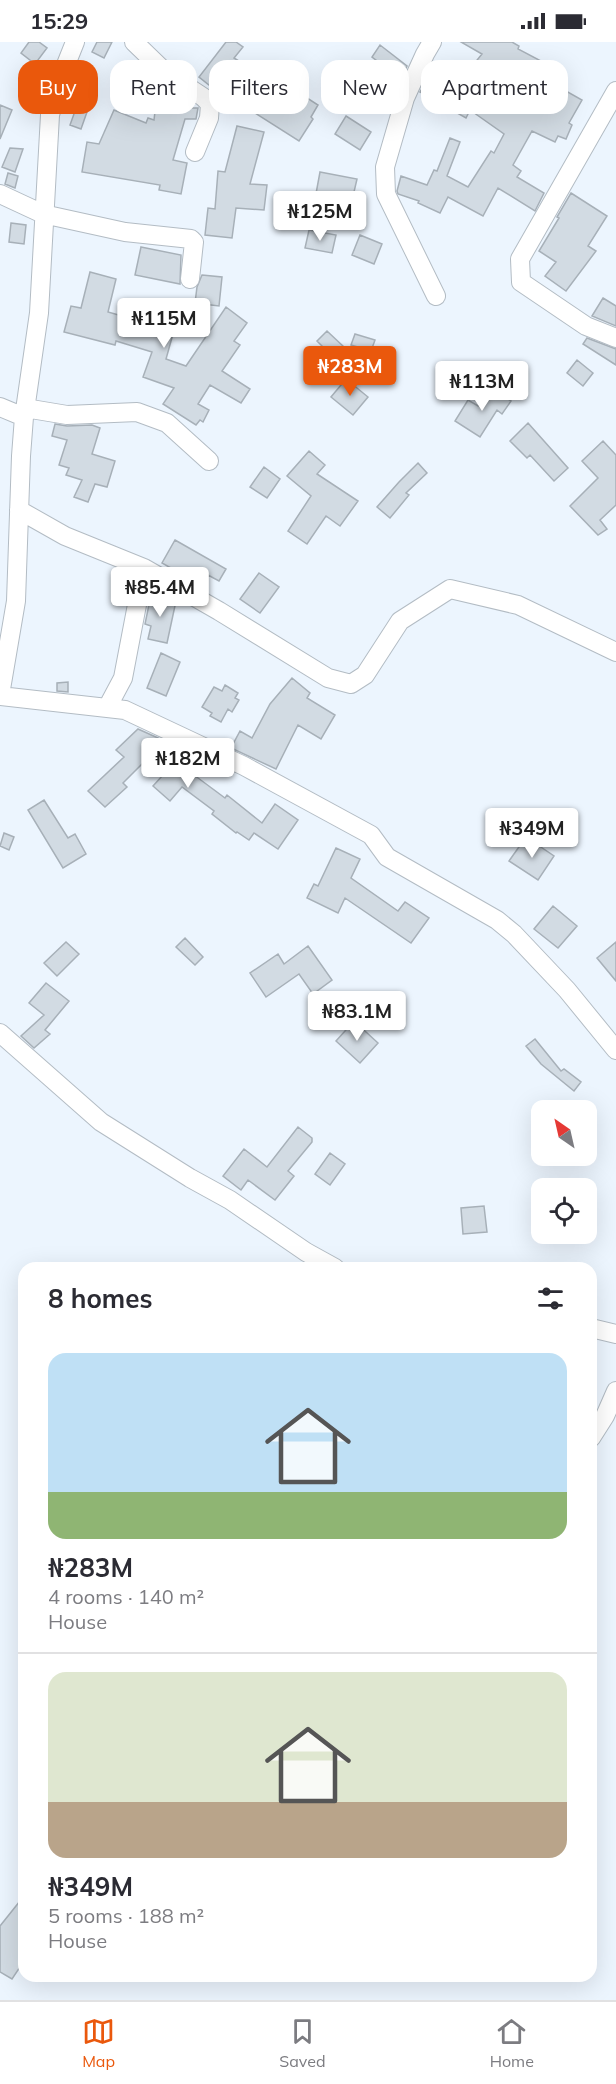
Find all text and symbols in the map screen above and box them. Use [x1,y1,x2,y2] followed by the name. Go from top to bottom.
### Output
[30,7,88,35] text: 15:29
[18,60,98,114] chip: Buy
[110,60,197,114] chip: Rent
[209,60,309,114] chip: Filters
[321,60,409,114] chip: New
[421,60,568,114] chip: Apartment
[278,191,362,242] pin: ₦125M
[287,198,353,223] text: ₦125M
[122,298,206,349] pin: ₦115M
[131,305,197,330] text: ₦115M
[308,346,392,397] pin: ₦283M
[317,353,383,378] text: ₦283M
[440,361,524,412] pin: ₦113M
[449,368,515,393] text: ₦113M
[111,567,209,618] pin: ₦85.4M
[125,574,195,599] text: ₦85.4M
[146,738,230,789] pin: ₦182M
[155,745,221,770] text: ₦182M
[490,808,574,859] pin: ₦349M
[499,815,565,840] text: ₦349M
[308,991,406,1042] pin: ₦83.1M
[322,998,392,1023] text: ₦83.1M
[531,1100,597,1166] north arrow
[531,1100,597,1244] map controls
[531,1178,597,1244] button: locate
[48,1282,152,1315] text: 8 homes
[534,1282,567,1315] icon: filters
[254,1392,362,1500] icon: home
[48,1551,133,1584] text: ₦283M
[48,1584,204,1609] text: 4 rooms · 140 m²
[48,1609,107,1634] text: House
[254,1711,362,1819] icon: home
[48,1870,133,1903] text: ₦349M
[48,1903,204,1928] text: 5 rooms · 188 m²
[48,1928,107,1953] text: House
[82,2015,115,2071] tab: Map
[279,2015,326,2071] tab: Saved
[490,2015,534,2071] tab: Home

